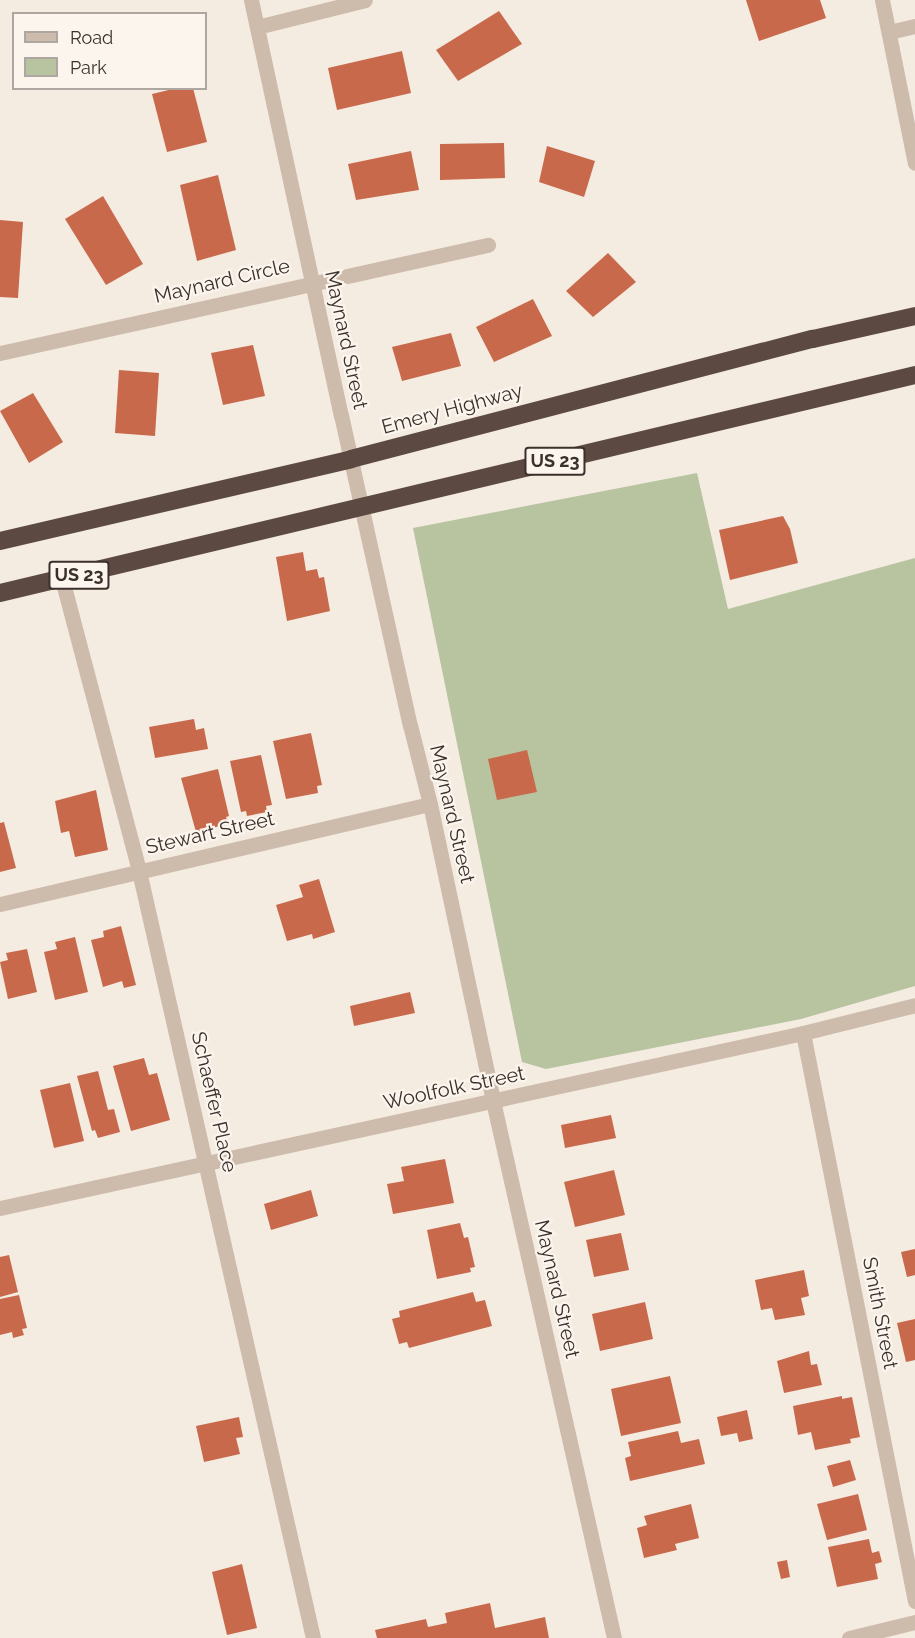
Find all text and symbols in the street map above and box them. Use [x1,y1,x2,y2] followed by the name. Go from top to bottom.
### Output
[12,12,207,90] legend
[70,27,113,48] text: Road
[70,57,107,78] text: Park
[152,254,292,308] street label: Maynard Circle
[320,268,372,412] street label: Maynard Street
[379,379,525,439] street label: Emery Highway
[524,446,586,476] road number: US 23
[48,560,110,590] road number: US 23
[424,743,480,885] street label: Maynard Street
[143,807,277,859] street label: Stewart Street
[186,1029,242,1175] street label: Schaeffer Place
[381,1061,527,1115] street label: Woolfolk Street
[529,1218,585,1360] street label: Maynard Street
[857,1255,903,1371] street label: Smith Street

